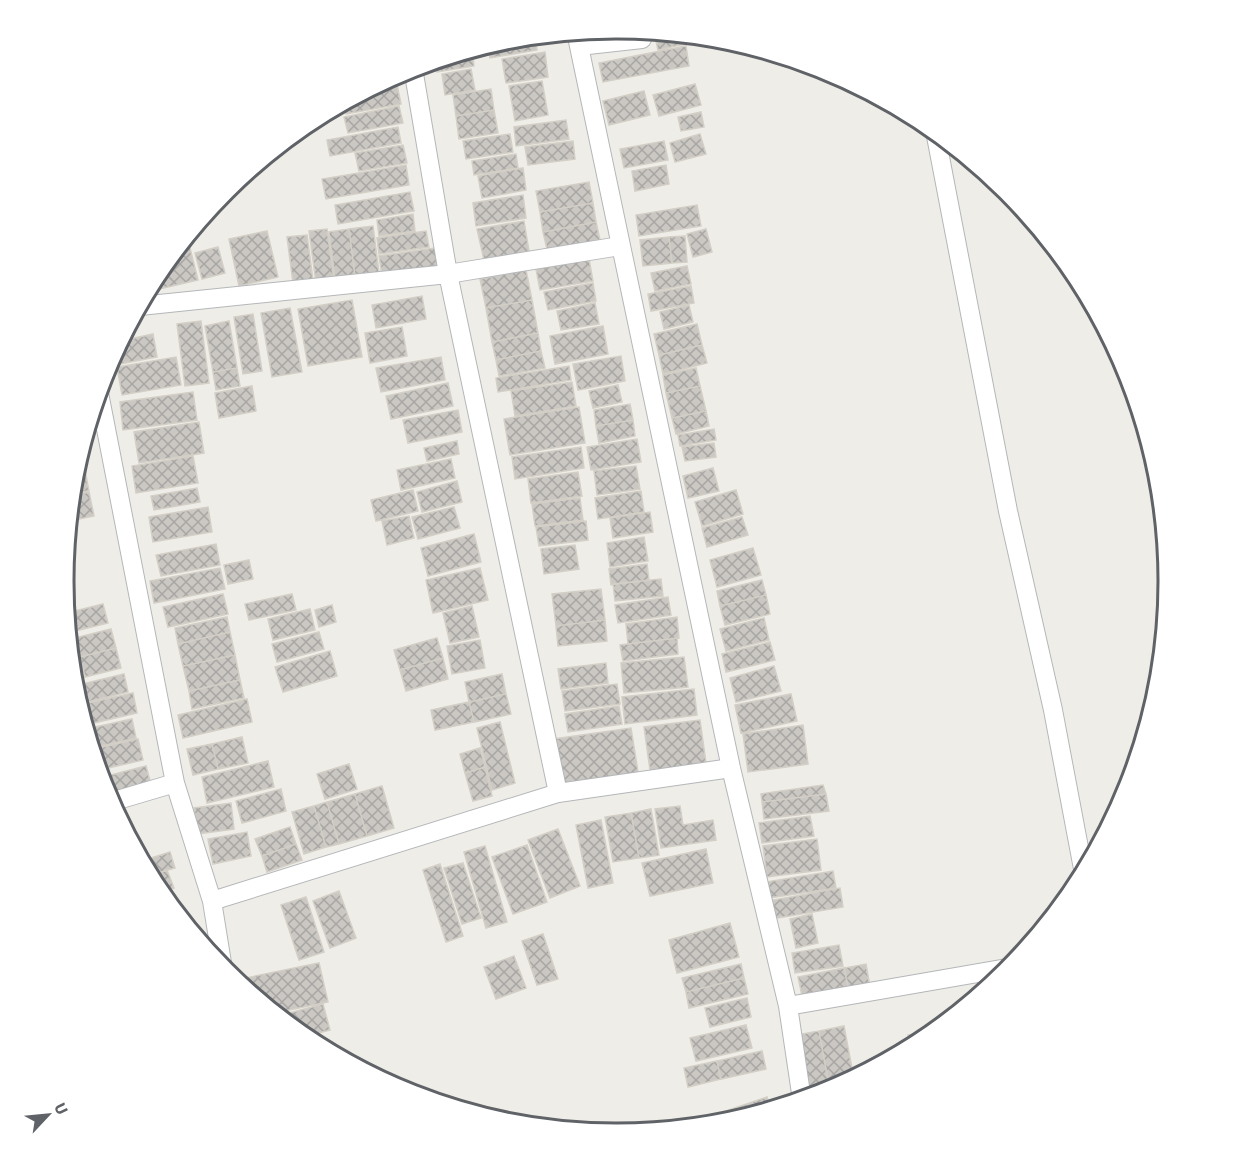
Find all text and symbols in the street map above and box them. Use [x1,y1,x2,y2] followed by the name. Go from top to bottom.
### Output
[18,1085,78,1145] north arrow
[49,1100,72,1118] text: U

